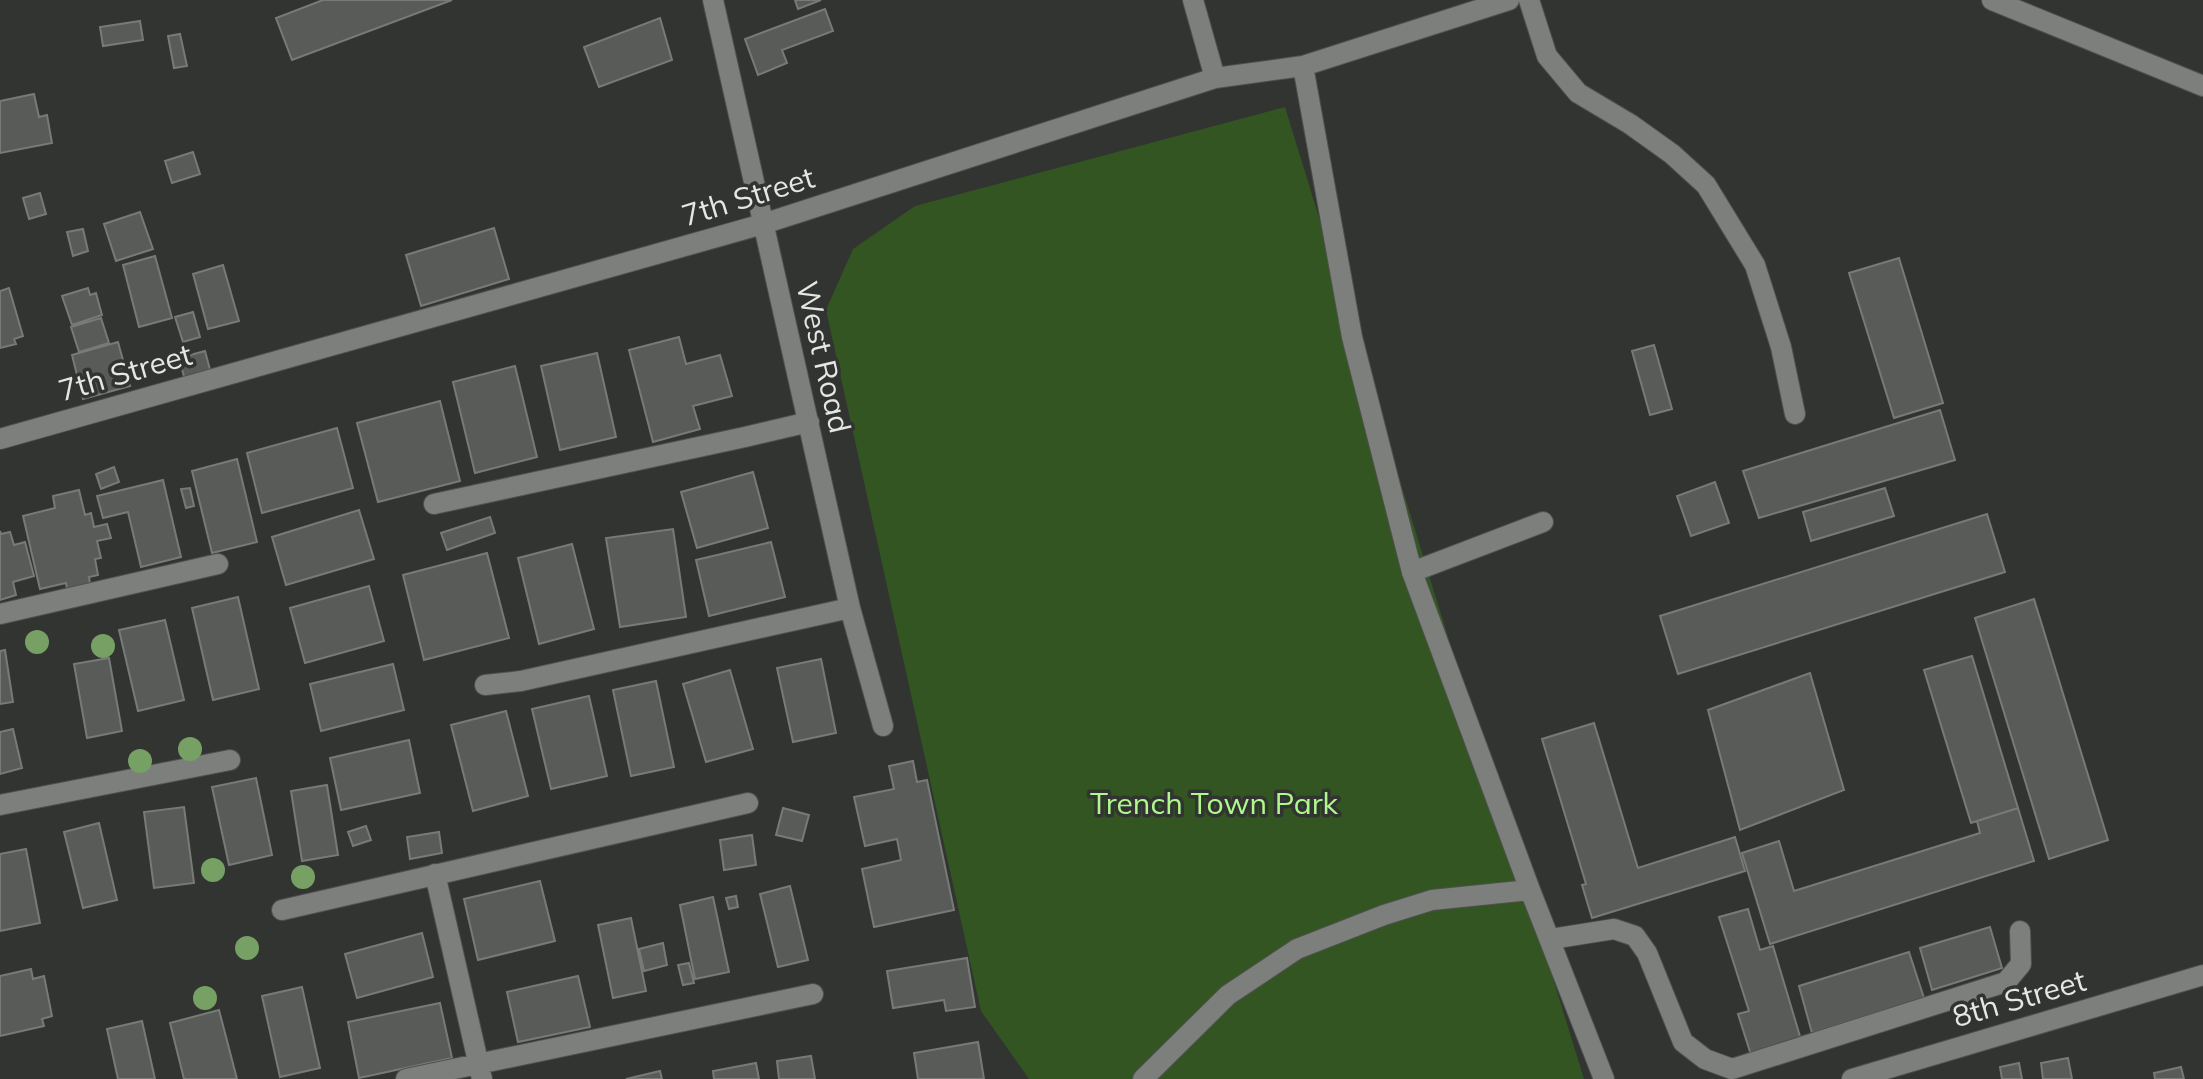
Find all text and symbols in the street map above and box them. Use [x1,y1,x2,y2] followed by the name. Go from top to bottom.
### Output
[677,158,819,234] street label: 7th Street
[788,277,860,437] street label: West Road
[54,335,196,409] street label: 7th Street
[1090,784,1339,822] park label: Trench Town Park
[1948,961,2090,1035] street label: 8th Street

